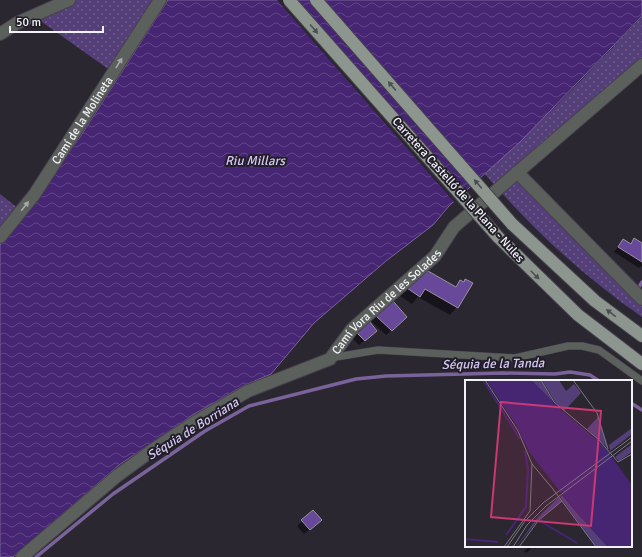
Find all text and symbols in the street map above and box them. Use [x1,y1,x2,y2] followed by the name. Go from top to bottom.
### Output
[10,8,103,34] scale bar
[16,15,41,30] text: 50 m
[310,24,319,35] one-way arrow
[116,57,123,69] one-way arrow
[48,74,116,167] street label: Camí de la Molineta
[387,81,396,91] one-way arrow
[389,114,527,266] street label: Carretera Castelló de la Plana - Nules
[225,153,286,169] water label: Riu Millars
[473,178,482,189] one-way arrow
[20,201,29,212] one-way arrow
[328,247,445,357] street label: Camí Vora Riu de les Solades
[530,270,540,280] one-way arrow
[606,309,616,317] one-way arrow
[441,355,545,373] water label: Séquia de la Tanda
[465,380,632,547] inset map
[144,394,242,464] water label: Séquia de Borriana

